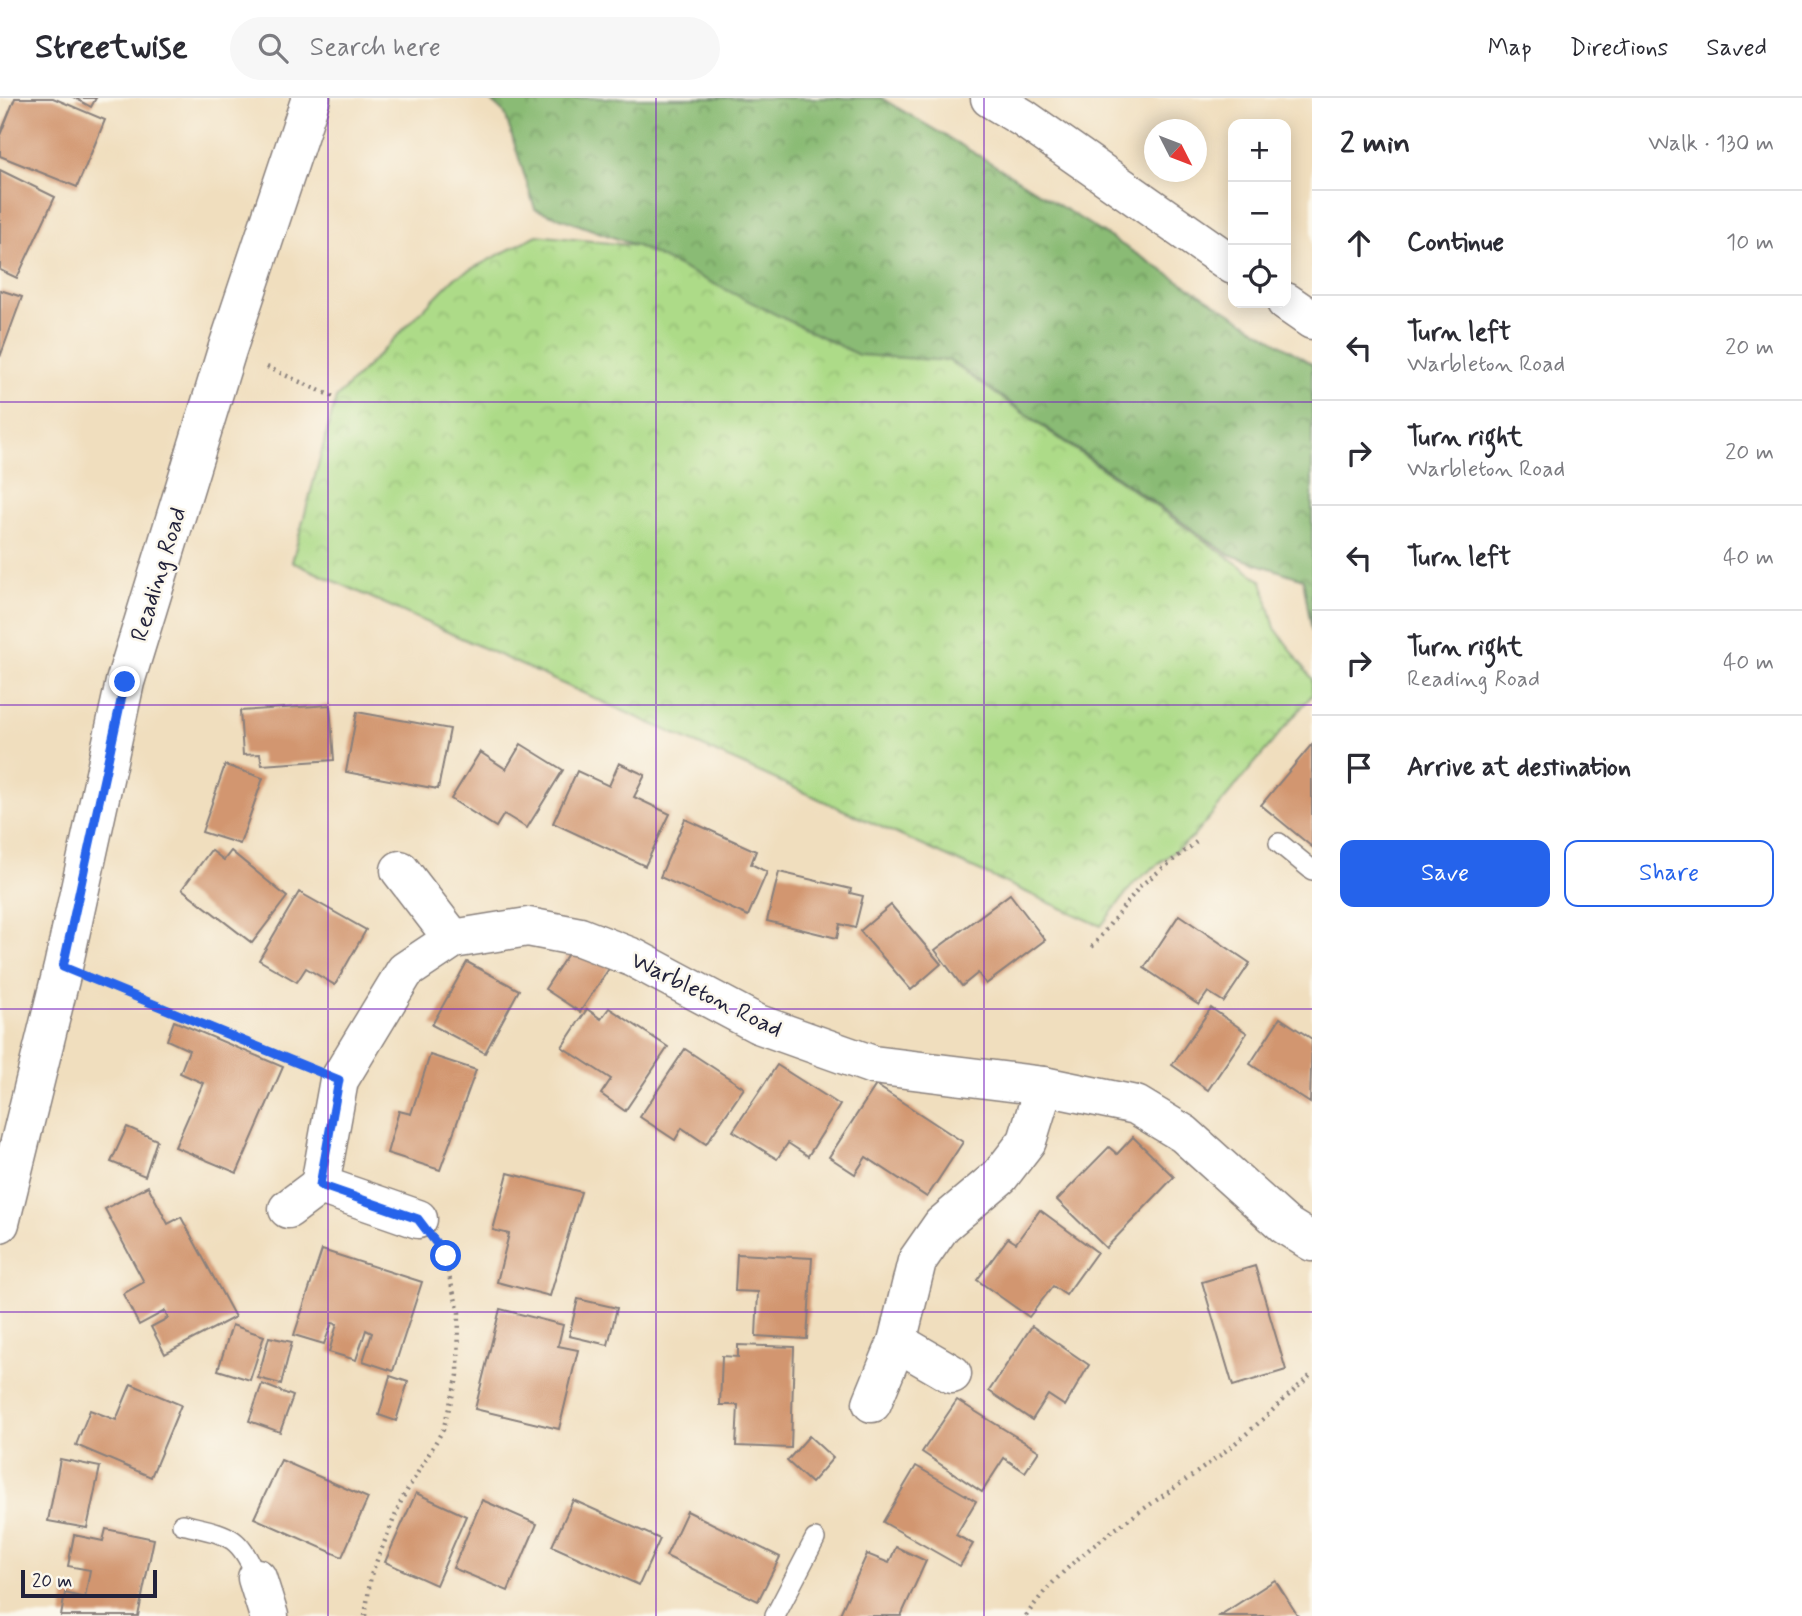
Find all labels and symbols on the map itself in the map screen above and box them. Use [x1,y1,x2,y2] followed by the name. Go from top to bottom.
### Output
[1144,119,1207,182] north arrow
[124,504,195,645] street label: Reading Road
[109,666,140,697] route end
[625,945,787,1045] street label: Warbleton Road
[430,1240,461,1271] route start
[21,1567,158,1599] scale bar

